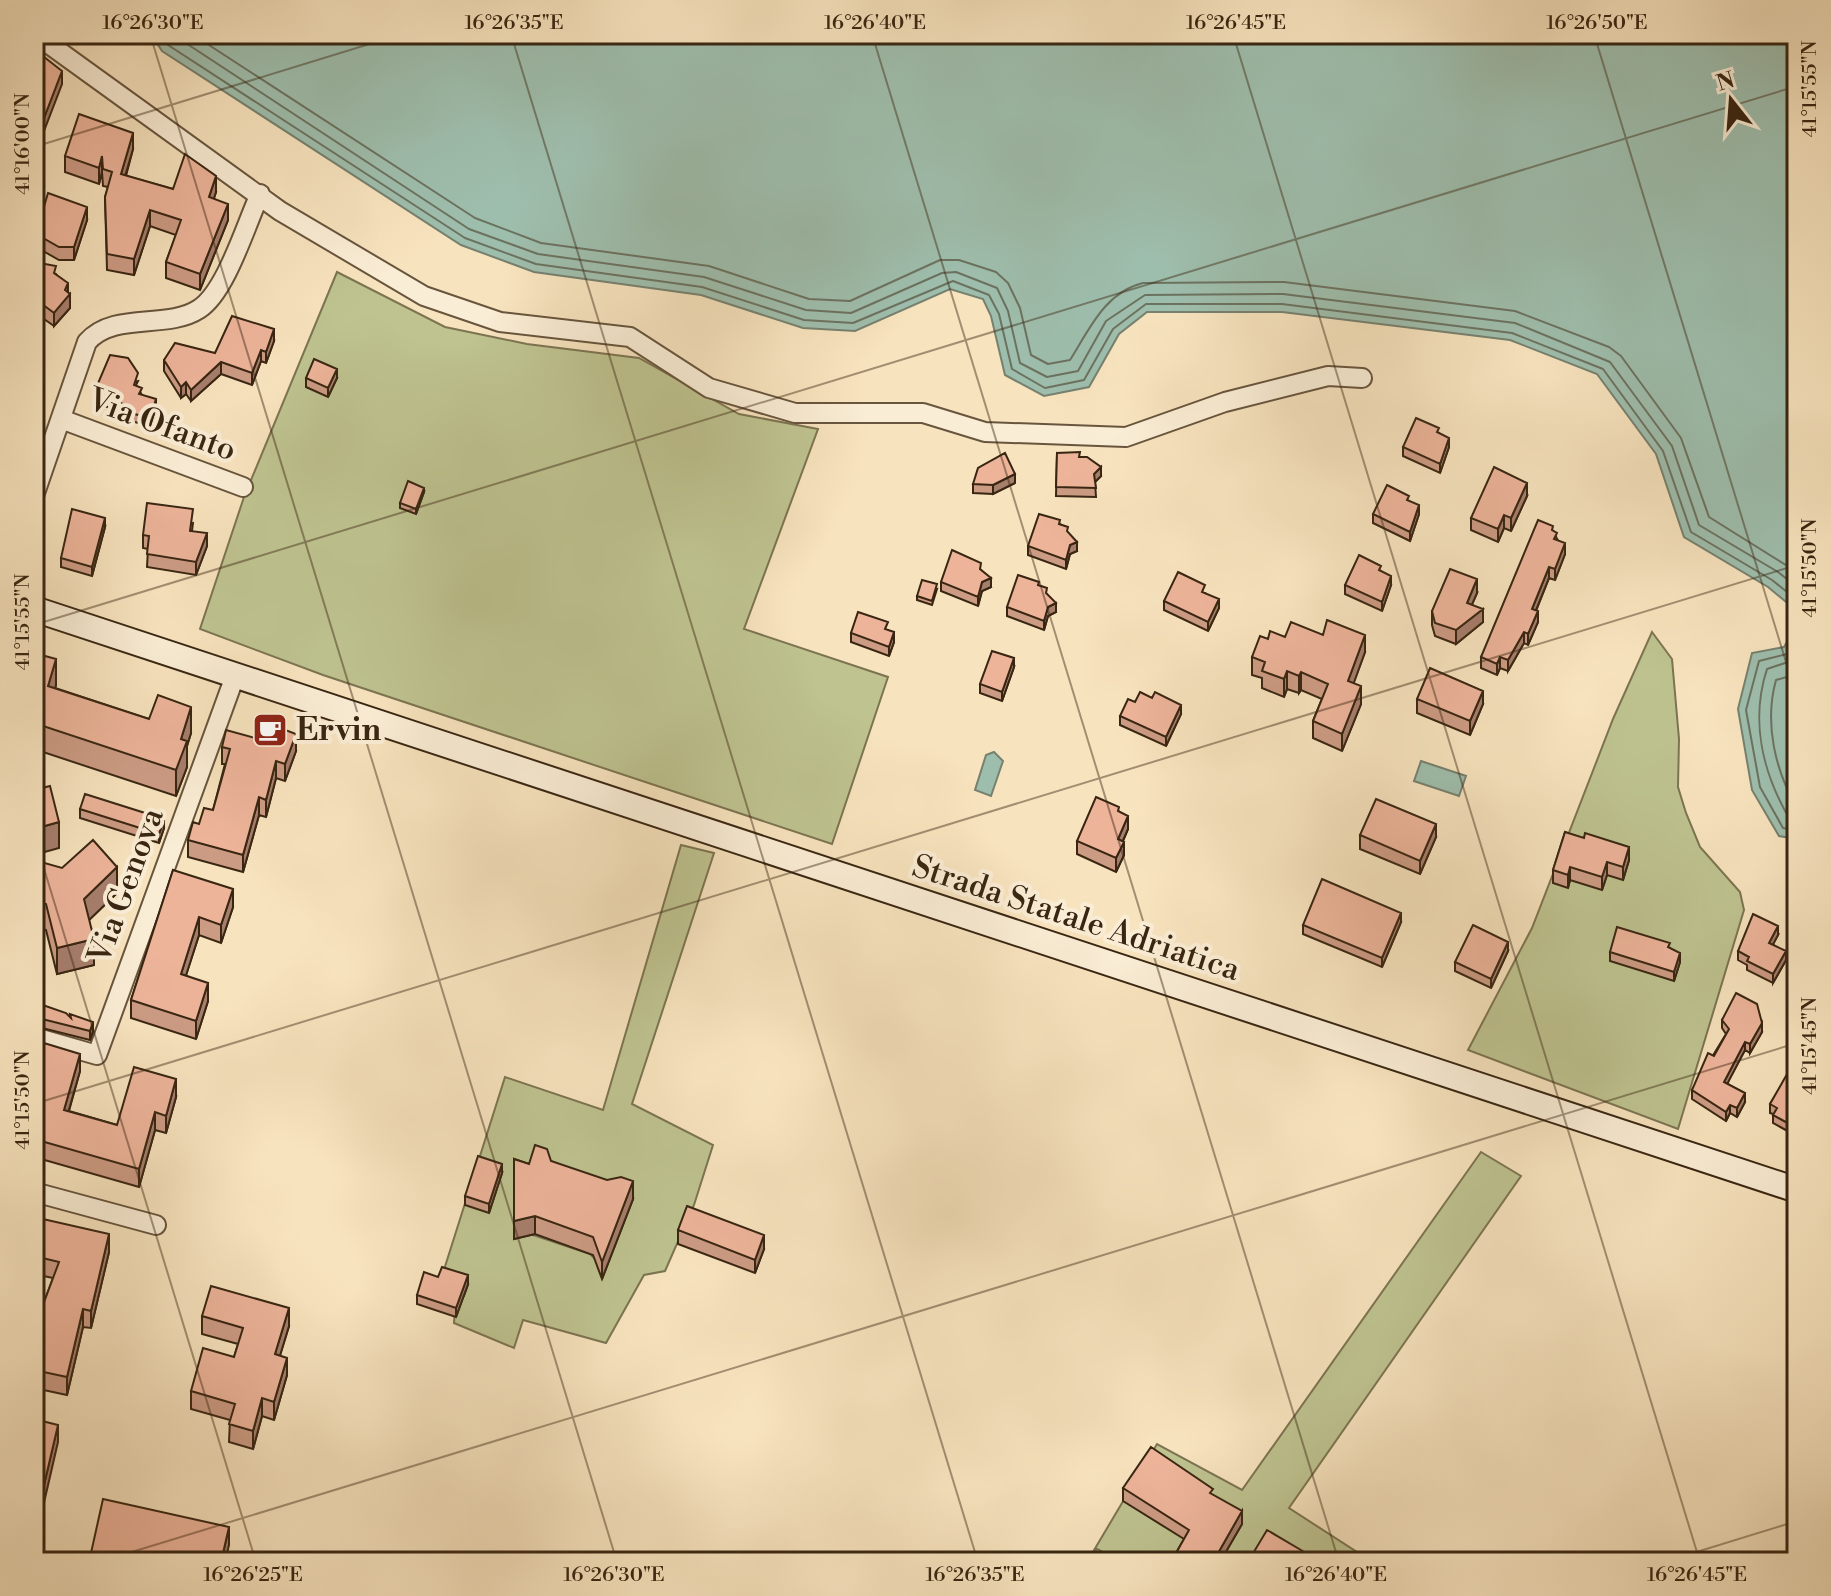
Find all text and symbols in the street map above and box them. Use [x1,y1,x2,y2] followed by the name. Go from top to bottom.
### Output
[102,11,204,36] text: 16°26'30"E
[464,11,564,36] text: 16°26'35"E
[824,11,926,36] text: 16°26'40"E
[1186,11,1286,36] text: 16°26'45"E
[1546,11,1648,36] text: 16°26'50"E
[1798,41,1823,137] text: 41°15'55"N
[1691,60,1771,140] north arrow
[1713,67,1738,98] text: N
[11,93,36,195] text: 41°16'00"N
[81,379,242,470] street label: Via Ofanto
[1798,518,1823,617] text: 41°15'50"N
[11,574,36,670] text: 41°15'55"N
[296,710,382,750] place label: Ervin
[251,711,289,749] cafe icon: Ervin
[79,802,173,970] street label: Via Genova
[907,846,1246,990] street label: Strada Statale Adriatica
[1798,997,1823,1095] text: 41°15'45"N
[11,1050,36,1149] text: 41°15'50"N
[203,1563,303,1588] text: 16°26'25"E
[563,1563,665,1588] text: 16°26'30"E
[925,1563,1025,1588] text: 16°26'35"E
[1285,1563,1387,1588] text: 16°26'40"E
[1647,1563,1747,1588] text: 16°26'45"E

